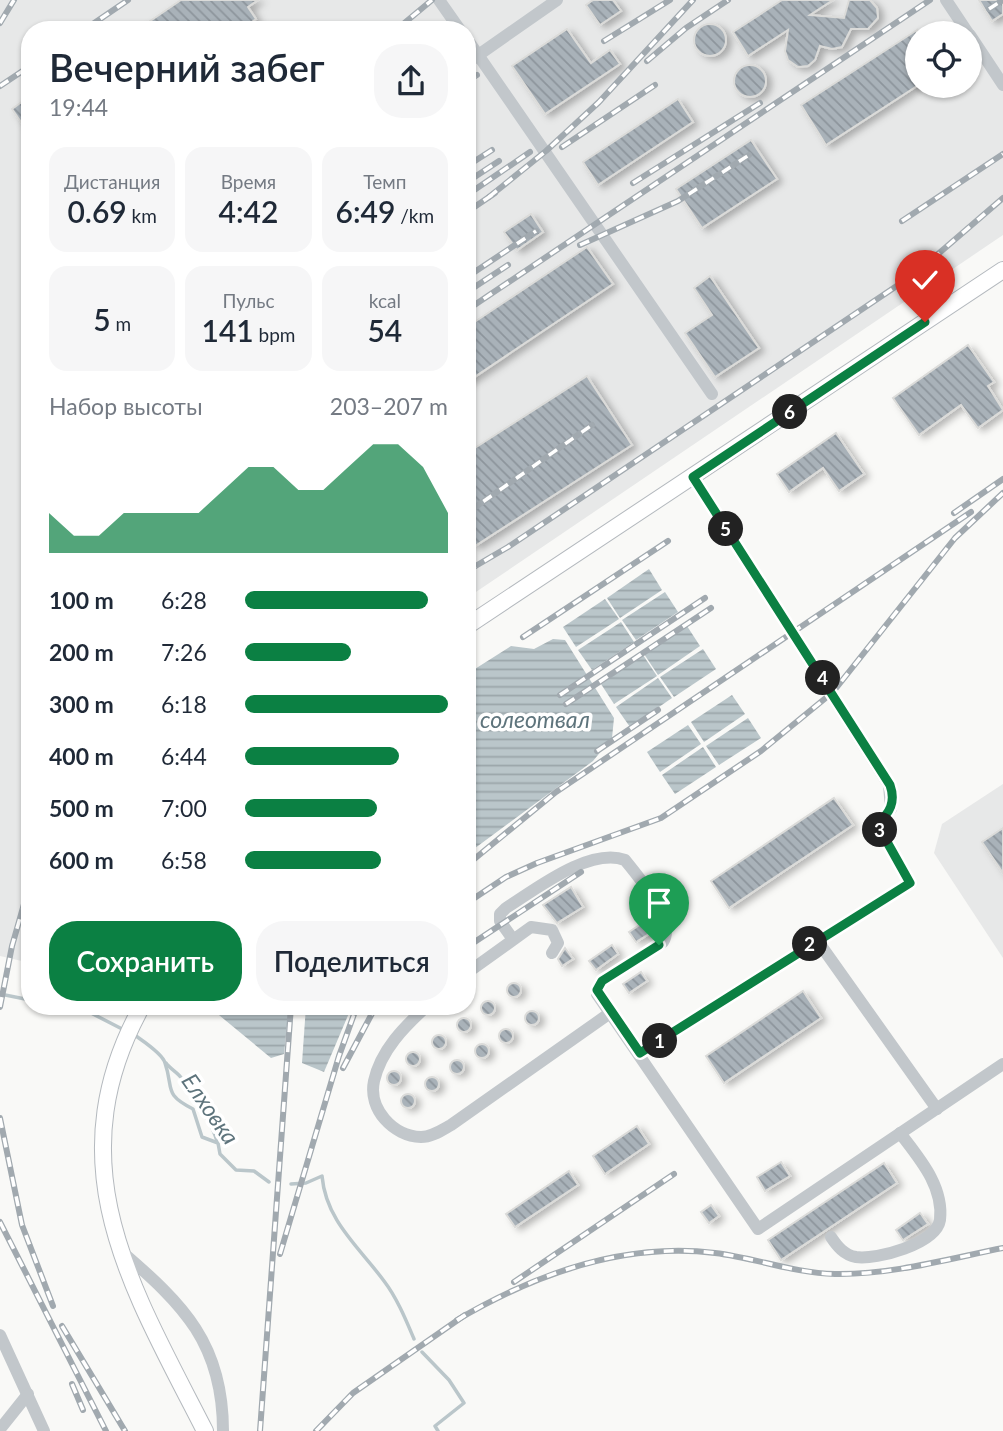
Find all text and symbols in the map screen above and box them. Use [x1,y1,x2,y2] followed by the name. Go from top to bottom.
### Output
[905,21,982,98] map controls
[905,21,982,98] button: locate
[49,44,325,90] text: Вечерний забег
[374,44,448,118] button: share
[49,93,108,121] text: 19:44
[64,170,160,193] text: Дистанция
[221,170,276,193] text: Время
[363,170,406,193] text: Темп
[67,193,127,229] text: 0.69
[219,193,278,229] text: 4:42
[336,193,395,229] text: 6:49
[127,204,157,227] text: km
[395,204,434,227] text: /km
[895,250,955,322] pin
[906,261,944,299] icon: check
[223,289,274,312] text: Пульс
[369,289,401,312] text: kcal
[93,301,111,337] text: 5
[111,312,131,335] text: m
[202,312,254,348] text: 141
[367,312,402,348] text: 54
[254,323,295,346] text: bpm
[49,392,203,420] text: Набор высоты
[330,392,448,420] text: 203–207 m
[772,394,808,430] pin: 6
[784,400,795,423] text: 6
[708,512,744,546] pin: 5
[720,517,731,540] text: 5
[49,586,114,614] text: 100 m
[161,586,207,614] text: 6:28
[49,638,114,666] text: 200 m
[161,638,207,666] text: 7:26
[806,660,840,696] pin: 4
[817,666,828,689] text: 4
[49,690,114,718] text: 300 m
[161,690,207,718] text: 6:18
[480,705,590,733] water label: солеотвал
[49,742,114,770] text: 400 m
[161,742,207,770] text: 6:44
[49,794,114,822] text: 500 m
[161,794,207,822] text: 7:00
[862,812,898,848] pin: 3
[874,818,885,841] text: 3
[49,846,114,874] text: 600 m
[161,846,207,874] text: 6:58
[629,873,689,945] pin
[640,884,678,922] icon: arrive
[49,921,242,1001] button: Сохранить
[256,921,448,1001] button: Поделиться
[792,926,828,962] pin: 2
[804,932,815,955] text: 2
[642,1024,678,1058] pin: 1
[654,1029,665,1052] text: 1
[176,1067,245,1149] water label: Елховка

